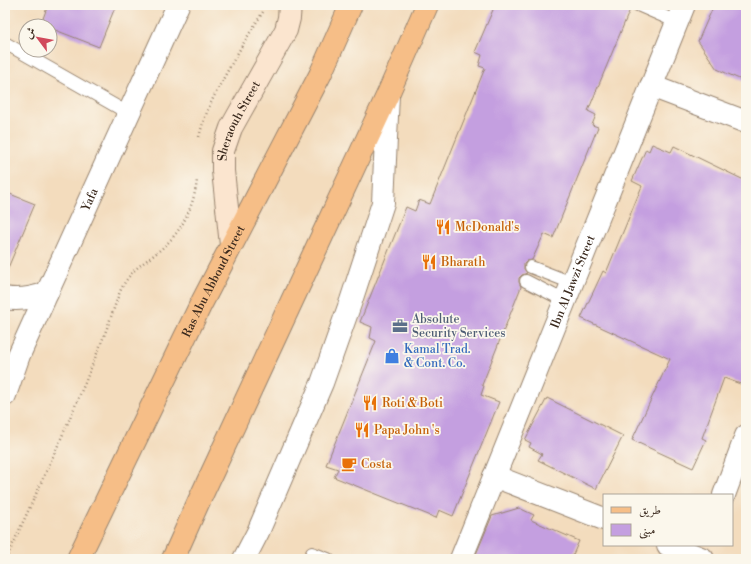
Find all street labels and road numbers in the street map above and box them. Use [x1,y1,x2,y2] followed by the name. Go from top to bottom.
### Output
[215,78,264,161] street label: Sheraouh Street
[77,185,102,214] street label: Yafa
[179,222,249,340] street label: Ras Abu Abboud Street
[547,232,598,331] street label: Ibn Al Jawzi Street

